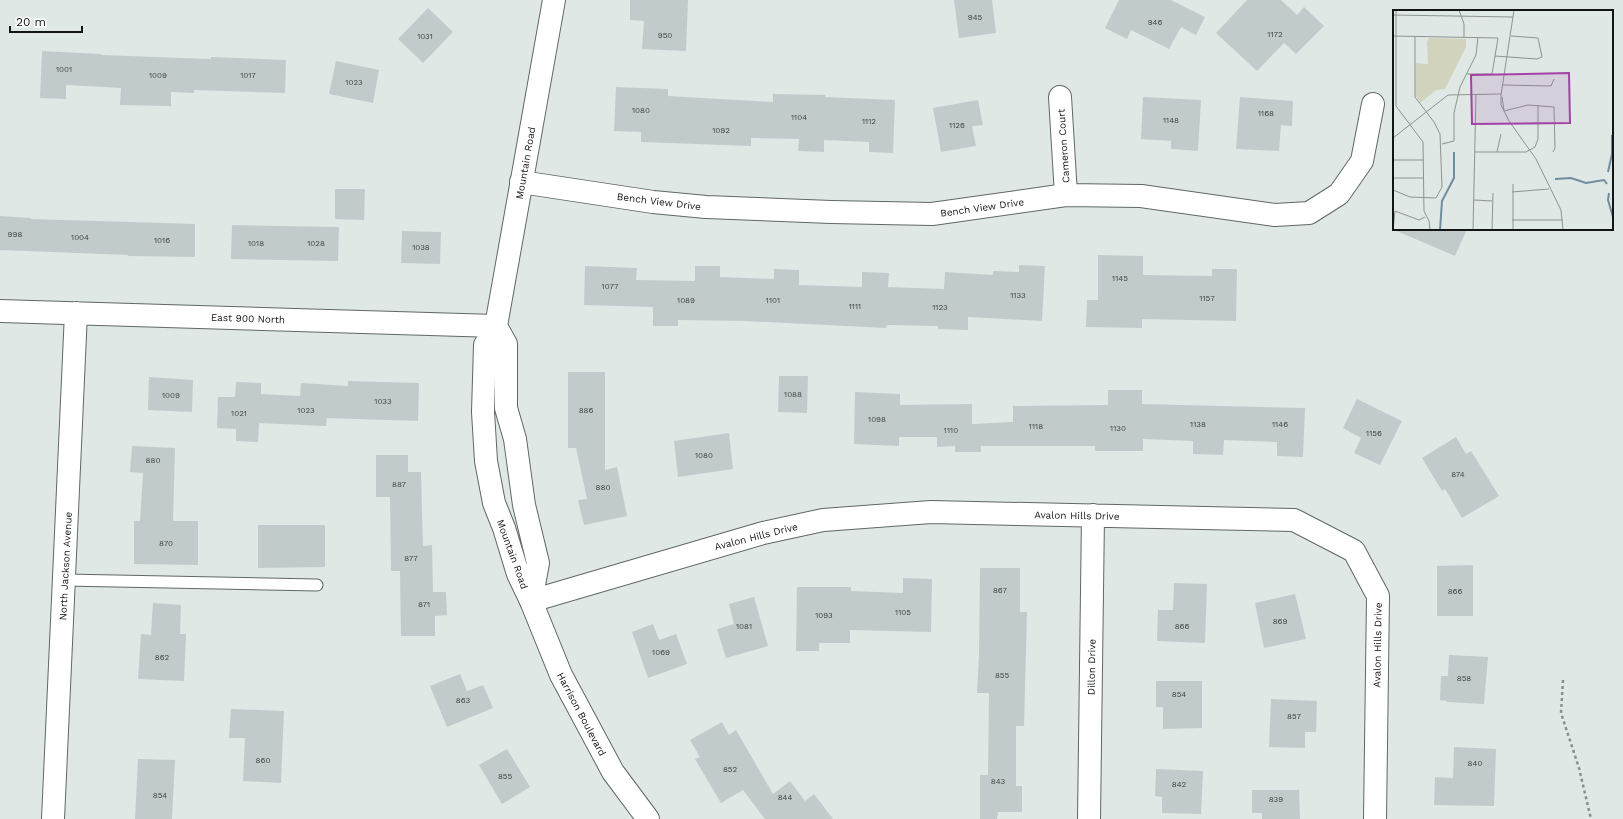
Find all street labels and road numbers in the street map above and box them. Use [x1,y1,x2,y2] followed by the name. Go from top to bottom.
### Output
[1055,108,1072,183] street label: Cameron Court
[514,126,537,200] street label: Mountain Road
[616,191,702,212] street label: Bench View Drive
[939,196,1025,219] street label: Bench View Drive
[211,312,285,325] street label: East 900 North
[1034,509,1120,522] street label: Avalon Hills Drive
[57,511,74,621] street label: North Jackson Avenue
[495,518,530,590] street label: Mountain Road
[713,521,799,552] street label: Avalon Hills Drive
[1371,602,1384,688] street label: Avalon Hills Drive
[1086,638,1097,695] street label: Dillon Drive
[555,671,608,758] street label: Harrison Boulevard

